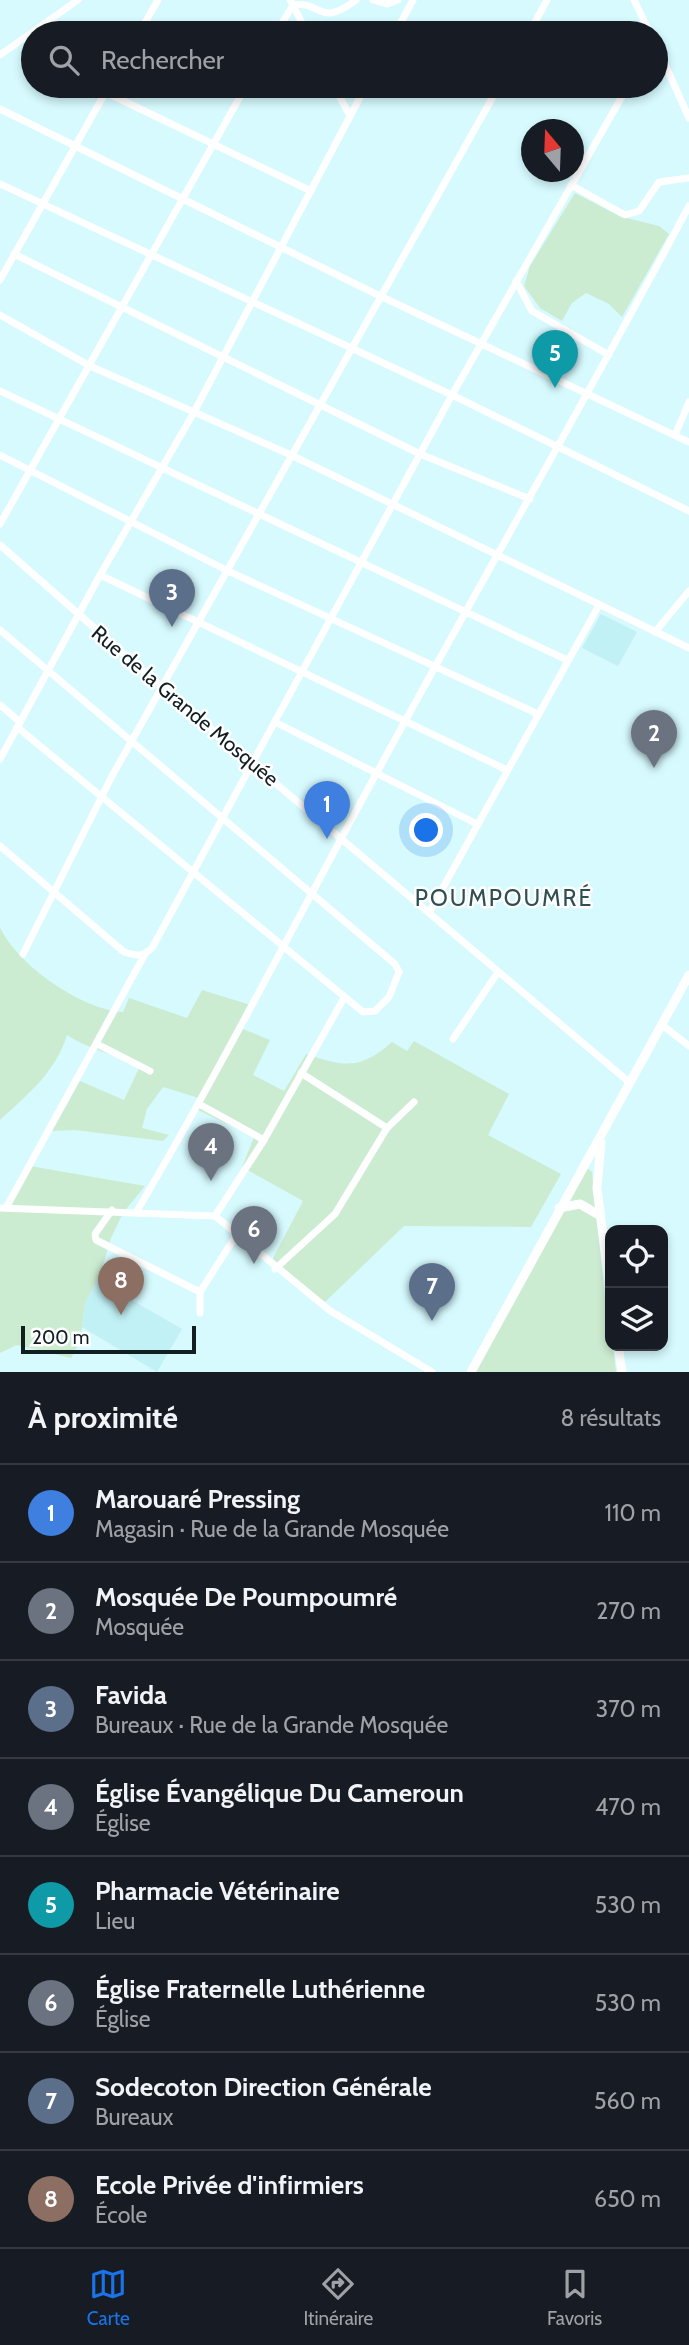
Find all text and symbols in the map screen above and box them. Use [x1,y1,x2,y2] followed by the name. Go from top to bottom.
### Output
[21,21,668,98] search box
[45,41,83,79] icon: search
[101,44,224,76] text: Rechercher
[521,119,584,182] north arrow
[532,330,578,388] pin: 5
[149,569,195,627] pin: 3
[87,620,284,791] street label: Rue de la Grande Mosquée
[631,710,677,768] pin: 2
[304,781,350,839] pin: 1
[409,813,443,847] your location
[415,883,593,912] district label: POUMPOUMRÉ
[188,1123,234,1181] pin: 4
[231,1206,277,1264] pin: 6
[605,1225,668,1351] map controls
[605,1225,668,1288] button: locate
[98,1257,144,1315] pin: 8
[409,1263,455,1321] pin: 7
[605,1288,668,1351] button: layers
[21,1323,196,1355] scale bar
[32,1326,89,1349] text: 200 m
[28,1399,178,1436] text: À proximité
[560,1404,661,1432] text: 8 résultats
[95,1483,300,1515] text: Marouaré Pressing
[47,1499,55,1527] text: 1
[605,1499,661,1527] text: 110 m
[95,1515,449,1543] text: Magasin · Rue de la Grande Mosquée
[95,1581,397,1613] text: Mosquée De Poumpoumré
[45,1597,57,1625] text: 2
[596,1597,661,1625] text: 270 m
[95,1613,184,1641] text: Mosquée
[95,1679,167,1711] text: Favida
[45,1695,57,1723] text: 3
[596,1695,661,1723] text: 370 m
[95,1711,448,1739] text: Bureaux · Rue de la Grande Mosquée
[95,1777,464,1809] text: Église Évangélique Du Cameroun
[44,1793,58,1821] text: 4
[595,1793,661,1821] text: 470 m
[95,1809,150,1837] text: Église
[95,1875,340,1907] text: Pharmacie Vétérinaire
[45,1891,57,1919] text: 5
[595,1891,661,1919] text: 530 m
[95,1907,135,1935] text: Lieu
[95,1973,425,2005] text: Église Fraternelle Luthérienne
[45,1989,57,2017] text: 6
[595,1989,661,2017] text: 530 m
[95,2005,150,2033] text: Église
[95,2071,432,2103] text: Sodecoton Direction Générale
[45,2087,57,2115] text: 7
[594,2087,661,2115] text: 560 m
[95,2103,173,2131] text: Bureaux
[95,2169,364,2201] text: Ecole Privée d'infirmiers
[44,2185,58,2213] text: 8
[594,2185,661,2213] text: 650 m
[95,2201,147,2229] text: École
[87,2265,130,2330] tab: Carte
[303,2265,373,2330] tab: Itinéraire
[547,2265,602,2330] tab: Favoris

